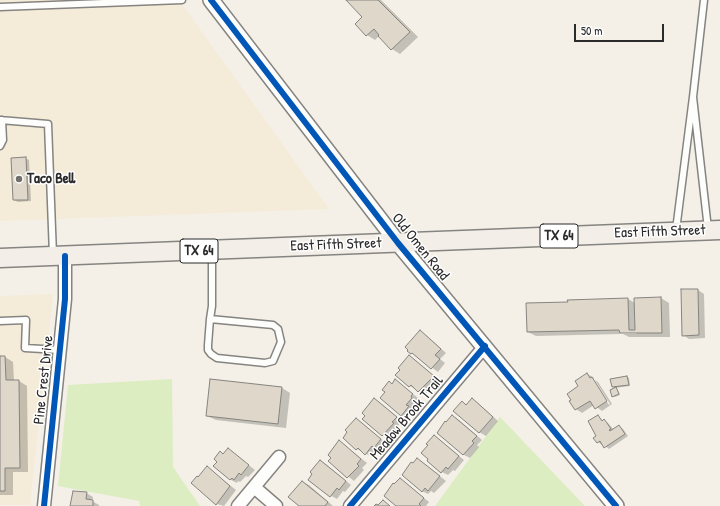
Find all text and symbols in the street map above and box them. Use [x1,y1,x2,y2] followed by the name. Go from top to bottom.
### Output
[576,16,666,42] scale bar
[581,22,602,39] text: 50 m
[27,170,75,188] place label: Taco Bell
[14,174,24,184] marker: Taco Bell
[388,210,452,284] street label: Old Omen Road
[614,221,706,243] street label: East Fifth Street
[540,224,578,248] road number: TX 64
[290,234,382,256] street label: East Fifth Street
[180,239,218,263] road number: TX 64
[30,335,58,425] street label: Pine Crest Drive
[367,372,447,464] street label: Meadow Brook Trail

